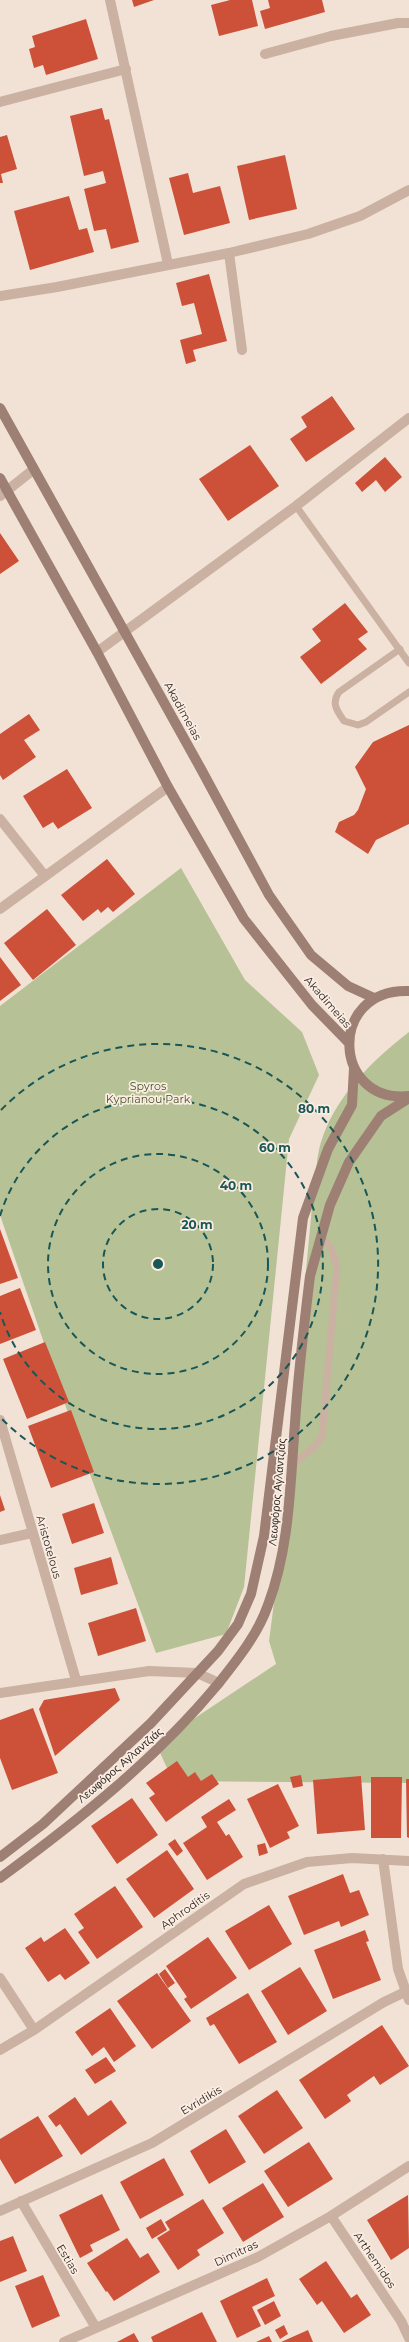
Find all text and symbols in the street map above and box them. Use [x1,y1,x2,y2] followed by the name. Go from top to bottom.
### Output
[161,679,205,743] street label: Akadimeias
[302,973,355,1031] street label: Akadimeias
[106,1079,191,1106] park label: Spyros Kyprianou Park
[298,1101,330,1116] text: 80 m
[259,1140,291,1155] text: 60 m
[220,1178,252,1193] text: 40 m
[181,1217,213,1232] text: 20 m
[151,1257,165,1271] centre of rings
[265,1437,289,1547] street label: Λεωφόρος Αγλαντζιάς
[33,1514,65,1581] street label: Aristotelous
[75,1724,165,1806] street label: Λεωφόρος Αγλαντζιάς
[158,1888,213,1932] street label: Aphroditis
[178,2082,225,2118] street label: Evridikis
[351,2229,399,2292] street label: Arthemidos
[212,2236,261,2269] street label: Dimitras
[54,2242,83,2277] street label: Estias

